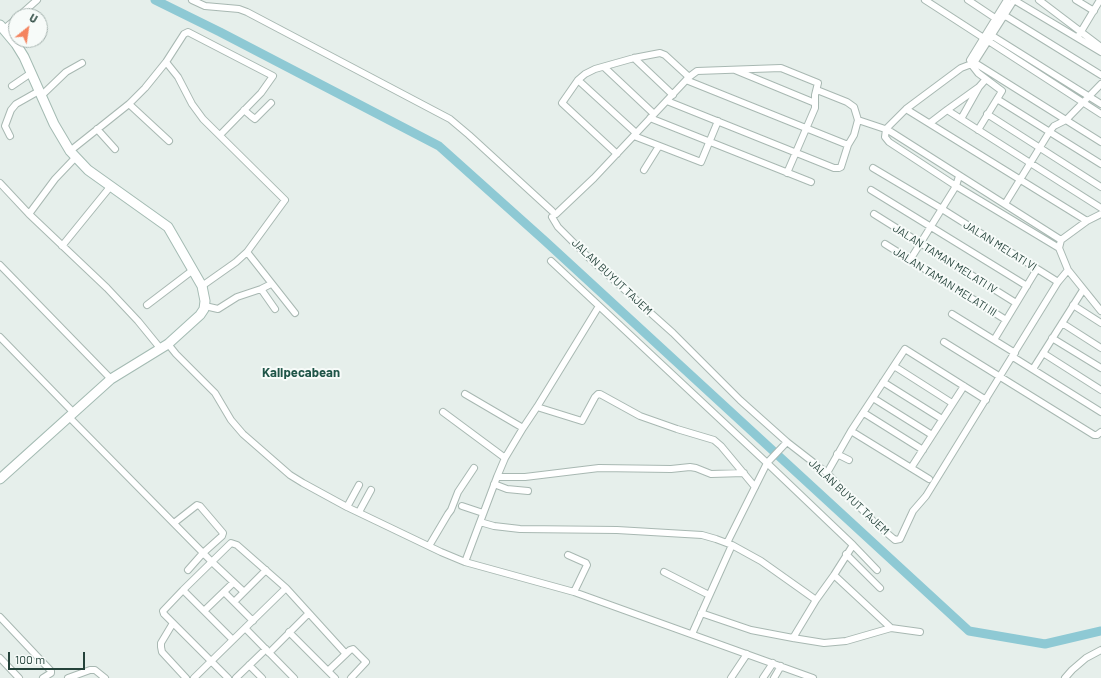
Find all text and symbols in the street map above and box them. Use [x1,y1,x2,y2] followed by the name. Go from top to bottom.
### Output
[8,8,48,48] north arrow
[27,11,40,25] text: U
[961,218,1039,274] street label: JALAN MELATI VI
[890,222,1000,296] street label: JALAN TAMAN MELATI IV
[569,236,655,318] street label: JALAN BUYUT TAJEM
[891,245,999,319] street label: JALAN TAMAN MELATI III
[262,365,340,381] district label: Kalipecabean
[806,456,892,538] street label: JALAN BUYUT TAJEM
[10,644,87,670] scale bar
[15,652,45,666] text: 100 m

